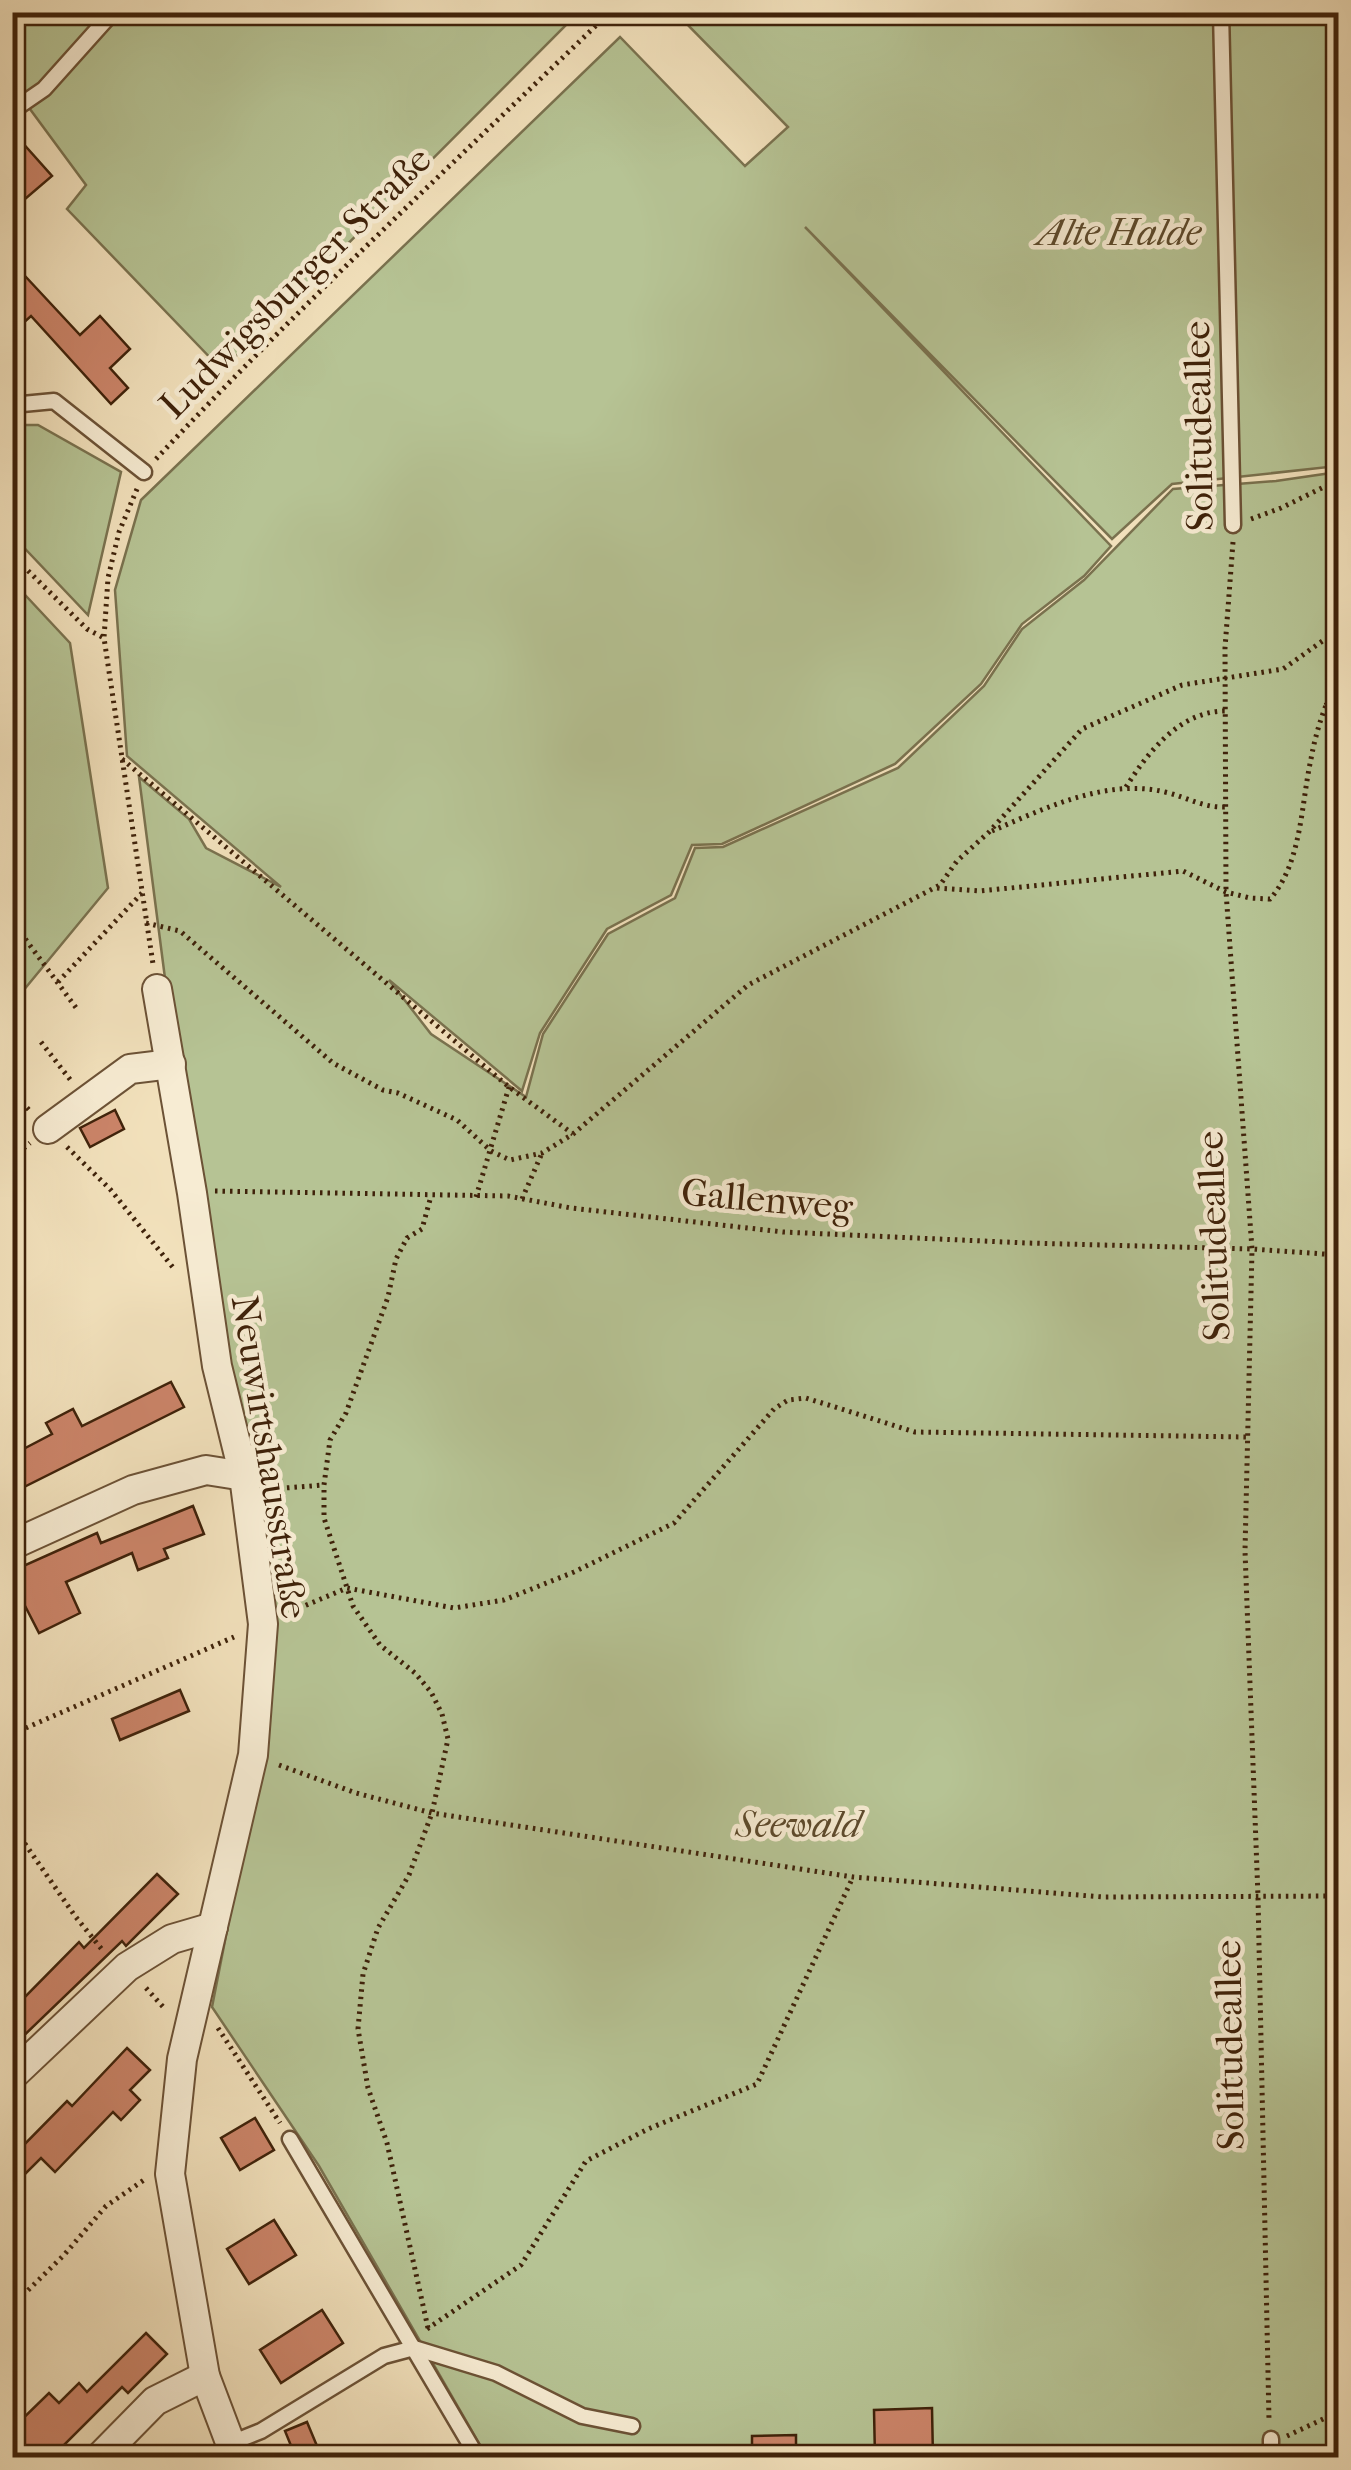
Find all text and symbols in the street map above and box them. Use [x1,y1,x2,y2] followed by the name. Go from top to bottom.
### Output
[150,137,440,427] street label: Ludwigsburger Straße
[1033,210,1203,255] park label: Alte Halde
[1174,320,1223,532] street label: Solitudeallee
[1187,1130,1240,1342] street label: Solitudeallee
[679,1170,855,1229] street label: Gallenweg
[222,1292,317,1622] street label: Neuwirtshausstraße
[734,1802,865,1847] park label: Seewald
[1205,1939,1254,2151] street label: Solitudeallee

